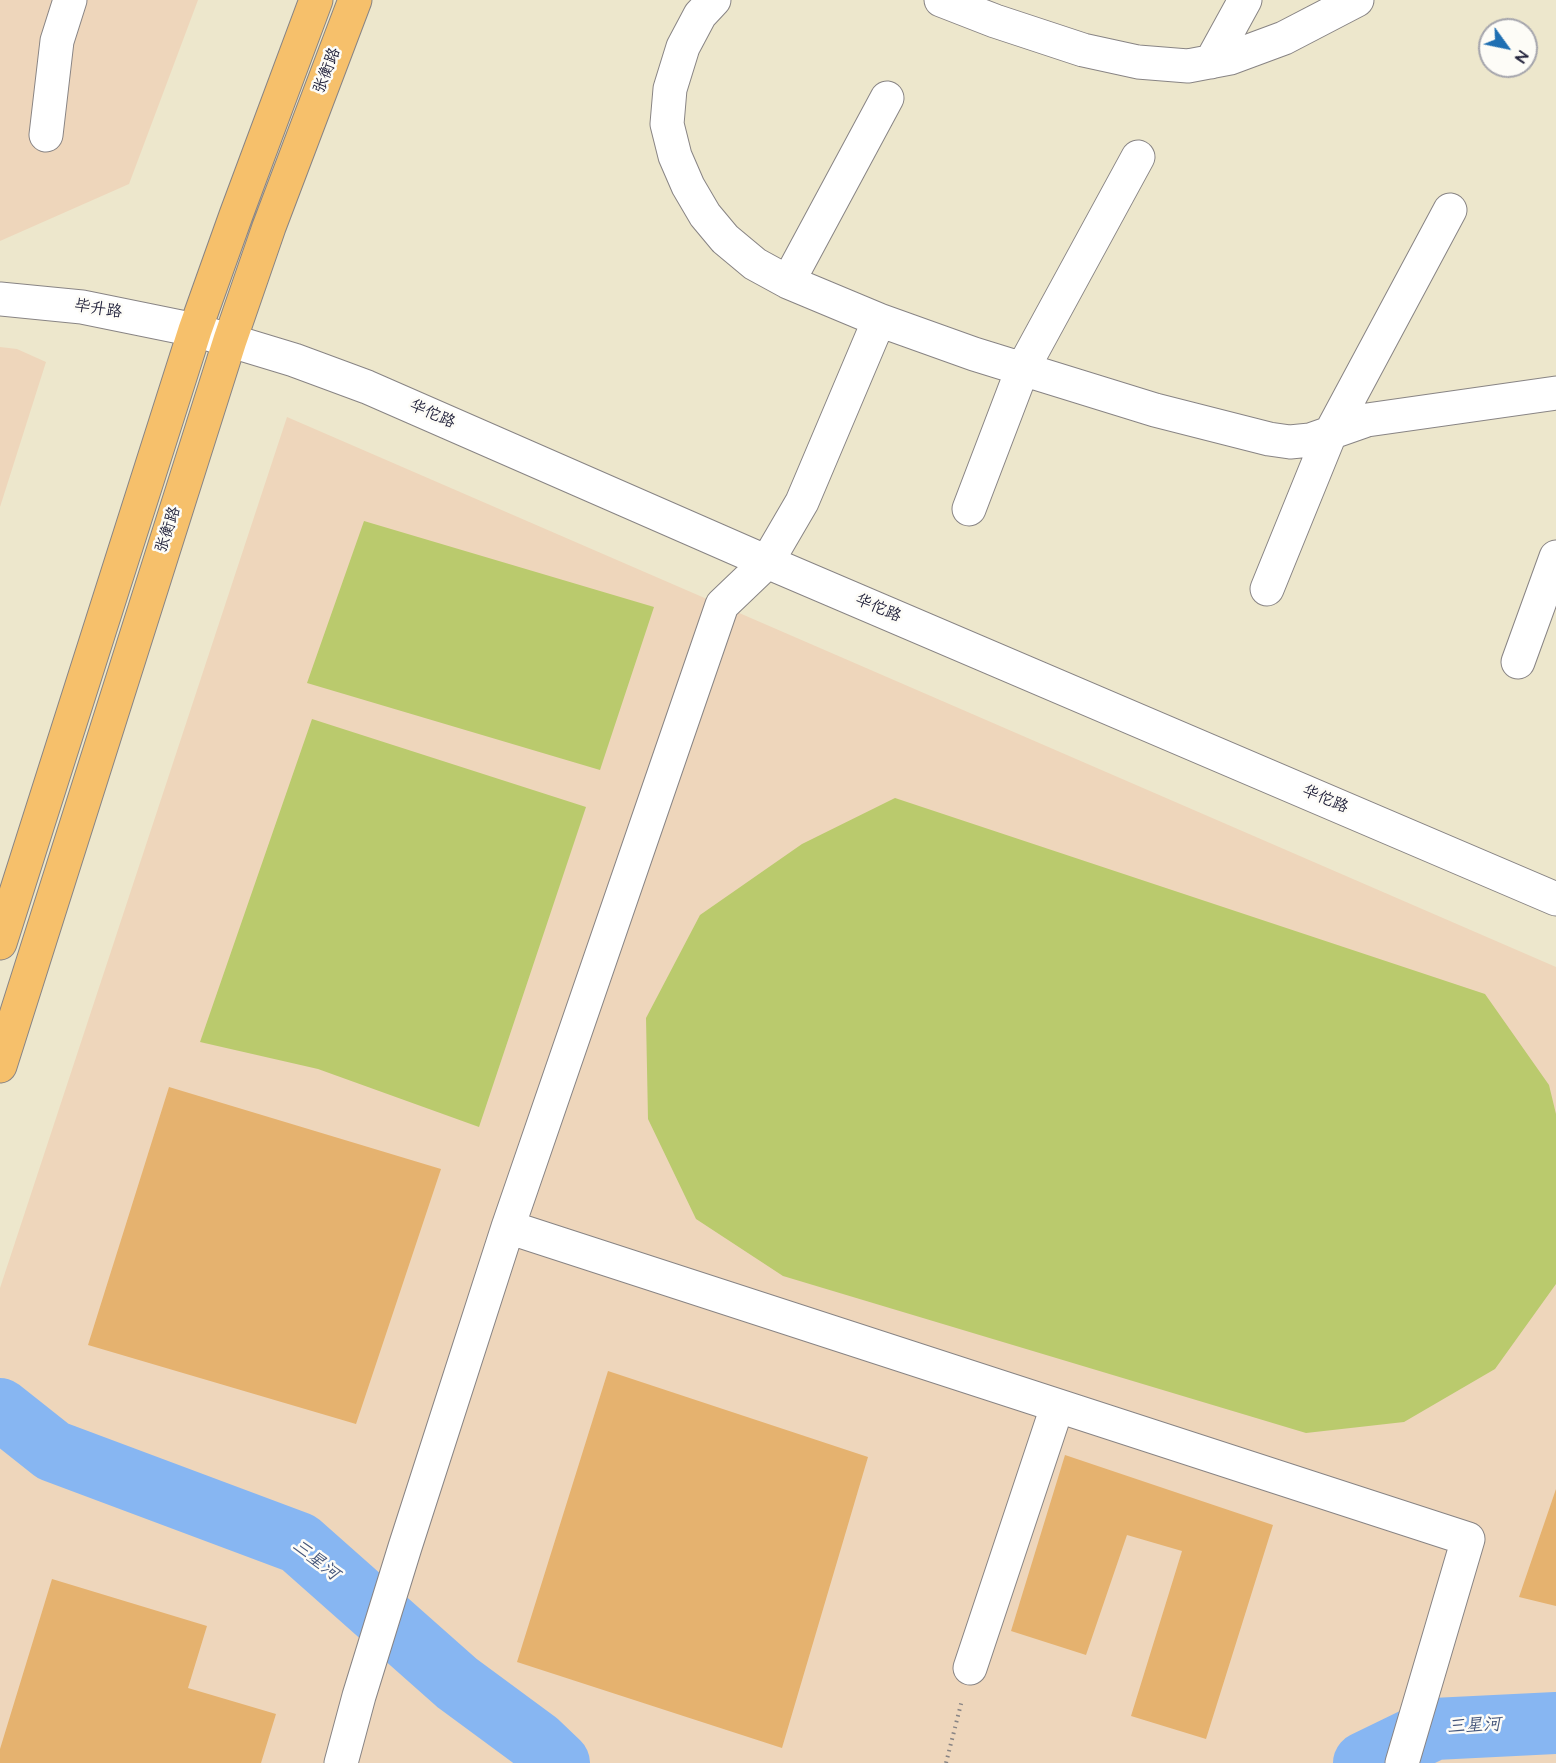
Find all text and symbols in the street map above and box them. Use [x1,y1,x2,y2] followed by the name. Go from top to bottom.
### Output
[1478,18,1538,78] north arrow
[310,45,346,97] street label: 张衡路
[1509,47,1533,67] text: N
[73,297,123,323] street label: 毕升路
[406,396,458,434] street label: 华佗路
[152,504,186,556] street label: 张衡路
[852,591,904,627] street label: 华佗路
[1299,782,1351,818] street label: 华佗路
[287,1536,343,1586] water label: 三星河
[1446,1715,1502,1739] water label: 三星河

